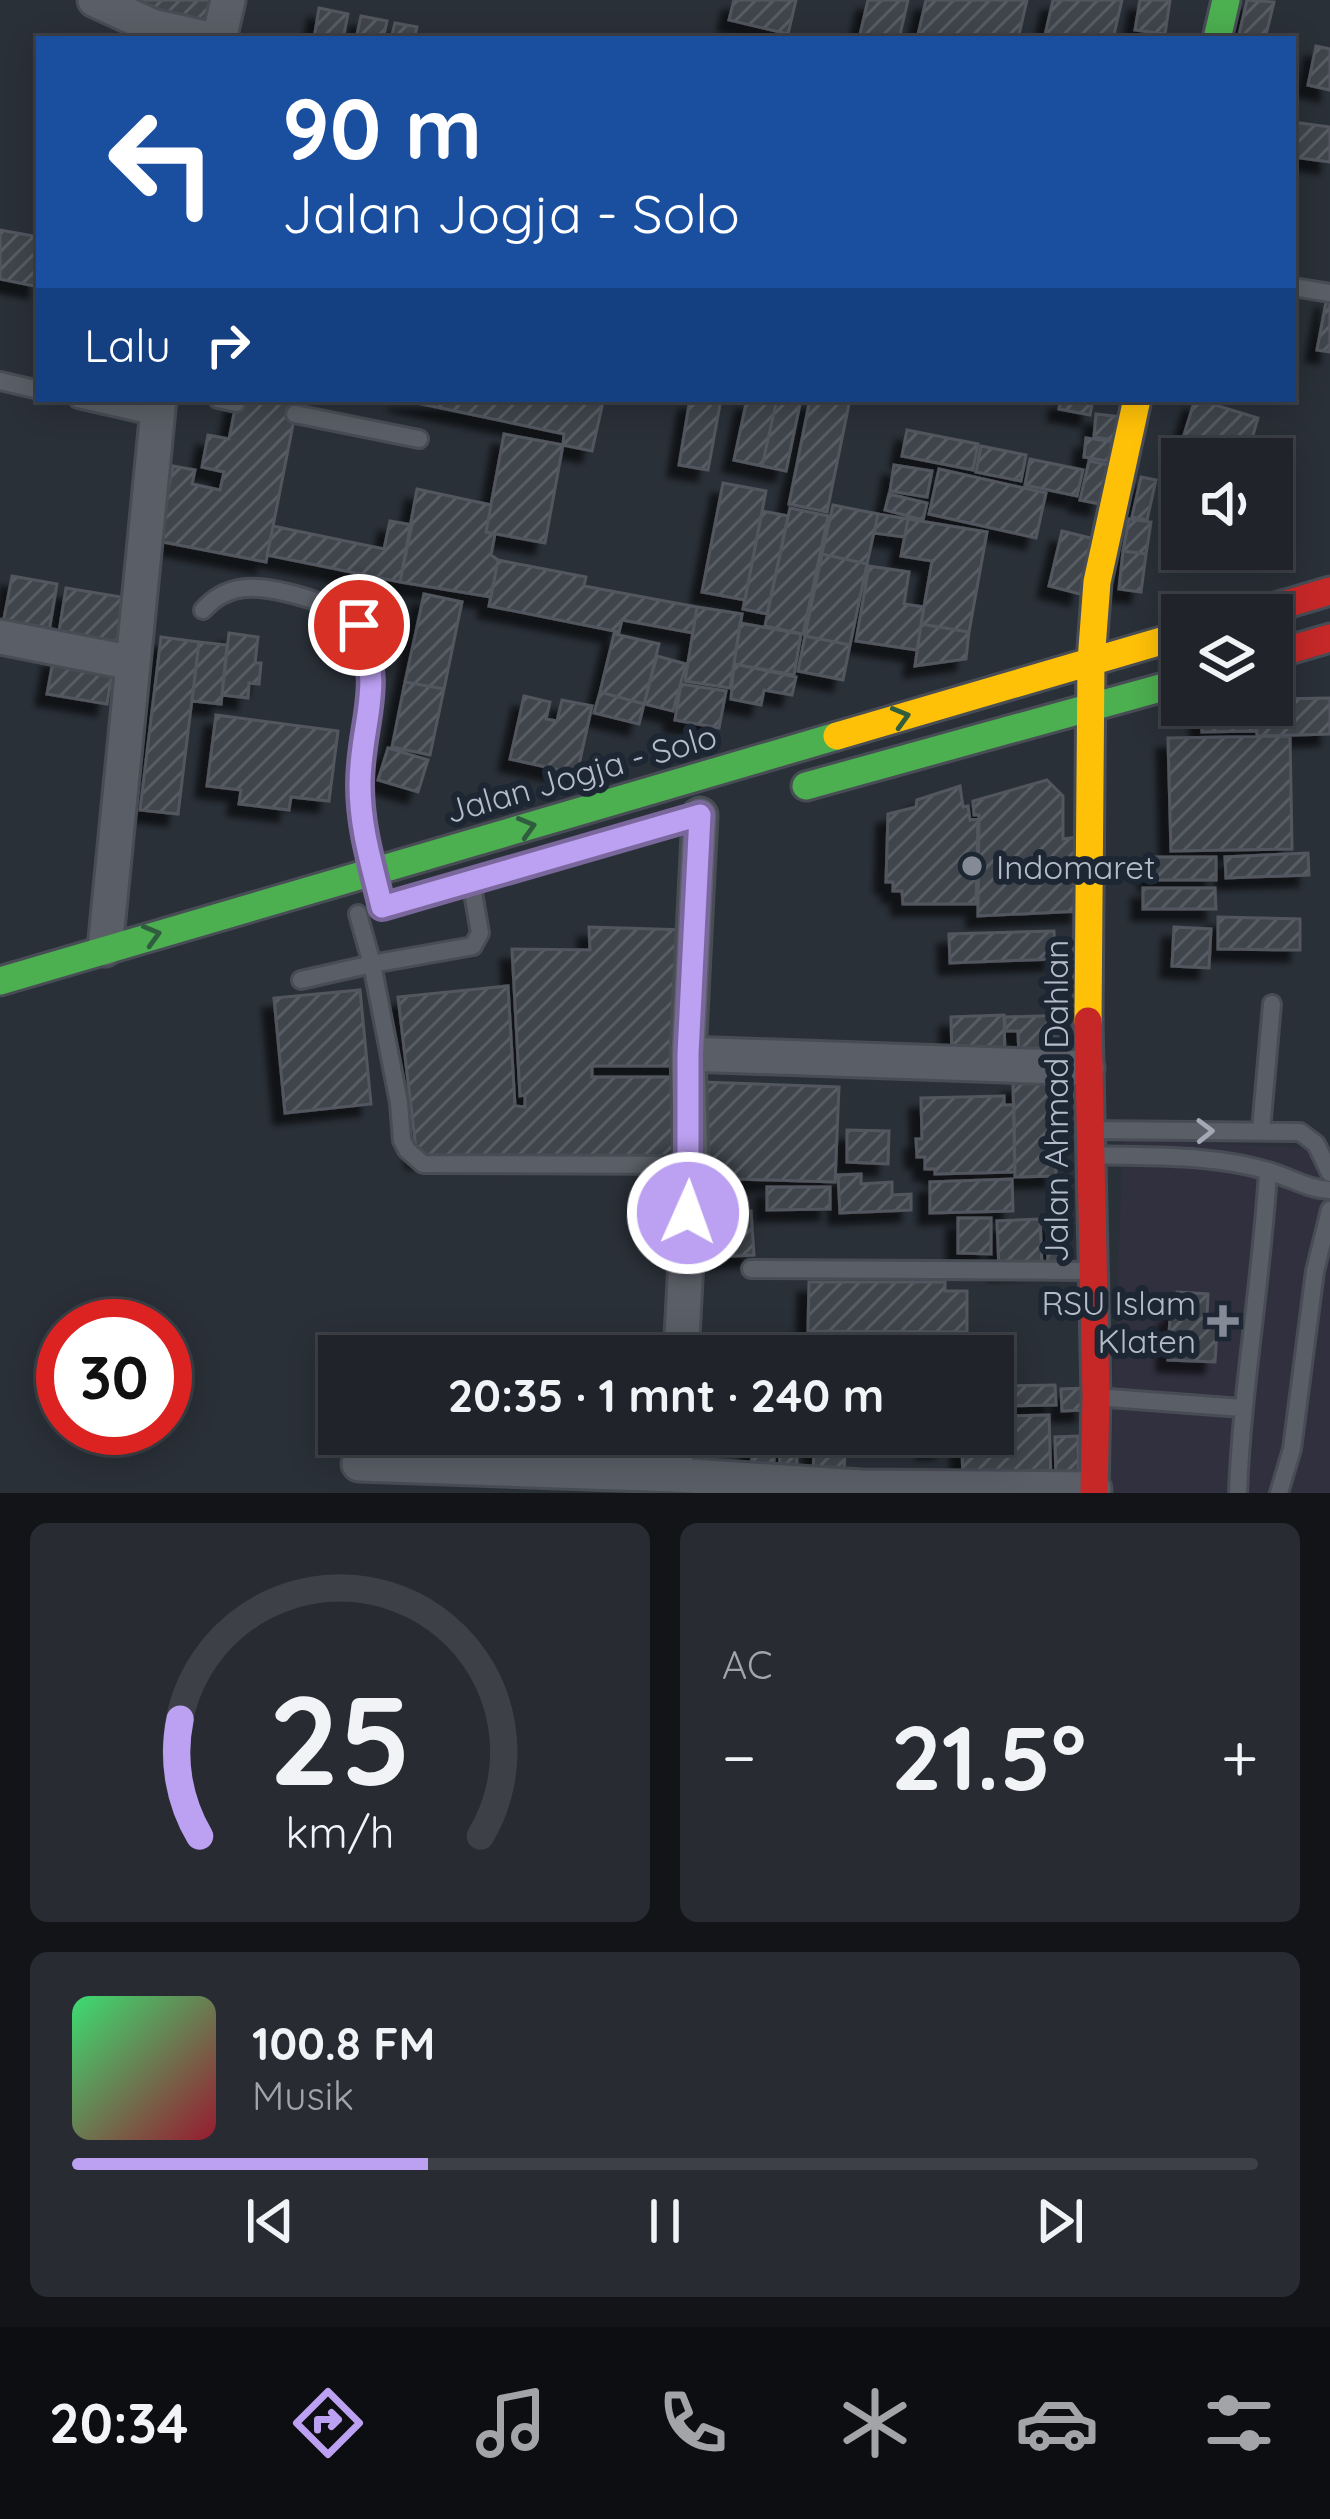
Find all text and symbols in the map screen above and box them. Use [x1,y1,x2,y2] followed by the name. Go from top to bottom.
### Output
[282,75,482,180] text: 90 m
[84,84,240,240] icon: left
[282,179,740,247] text: Jalan Jogja - Solo
[195,312,261,378] icon: right
[84,317,171,373] text: Lalu
[1161,438,1293,726] map controls
[1161,438,1293,570] button: sound
[308,574,410,676] pin
[326,592,392,658] icon: arrive
[1161,594,1293,726] button: layers
[890,706,911,731] one-way arrow
[441,715,721,831] street label: Jalan Jogja - Solo
[516,816,537,841] one-way arrow
[996,846,1155,887] place label: Indomaret
[959,853,985,879] marker: Indomaret
[141,924,162,949] one-way arrow
[1035,940,1076,1262] street label: Jalan Ahmad Dahlan
[1197,1118,1215,1144] one-way arrow
[625,1150,751,1276] position arrow
[1041,1282,1196,1361] place label: RSU Islam Klaten
[36,1299,192,1455] speed limit sign: 30
[1207,1305,1239,1337] marker: RSU Islam Klaten
[448,1367,884,1423] text: 20:35 · 1 mnt · 240 m
[722,1640,773,1689] text: AC
[269,1660,411,1816] text: 25
[891,1700,1086,1813] text: 21.5°
[722,1715,756,1798] text: −
[1221,1715,1258,1798] text: +
[286,1804,394,1858] text: km/h
[252,2015,435,2071] text: 100.8 FM
[252,2071,354,2120] text: Musik
[237,2188,303,2254] icon: previous
[632,2188,698,2254] icon: pause
[1027,2188,1093,2254] icon: next
[286,2381,370,2465] icon: directions
[469,2381,553,2465] icon: music
[651,2381,735,2465] icon: phone
[833,2381,917,2465] icon: climate
[1015,2381,1099,2465] icon: car
[1197,2381,1281,2465] icon: filters
[49,2389,188,2457] text: 20:34

